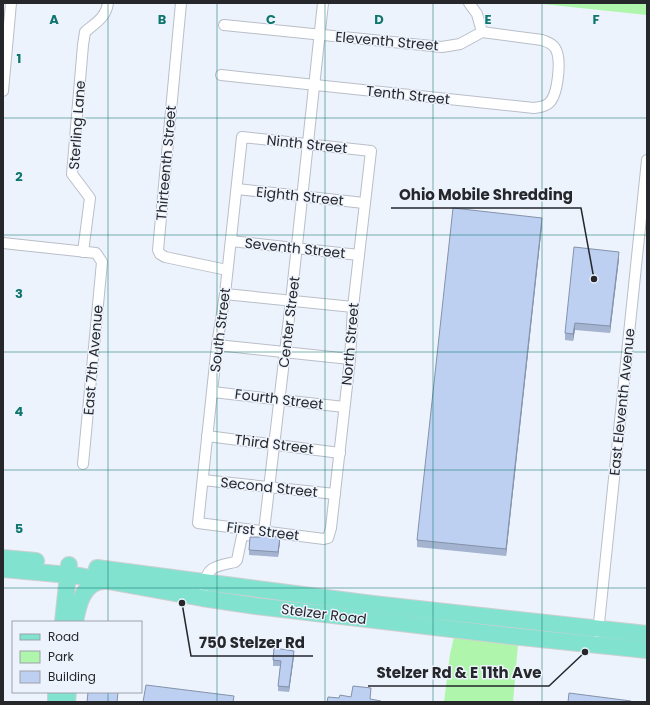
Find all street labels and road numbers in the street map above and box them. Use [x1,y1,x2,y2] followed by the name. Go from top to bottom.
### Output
[335,27,439,55] street label: Eleventh Street
[64,79,90,170] street label: Sterling Lane
[365,81,451,109] street label: Tenth Street
[151,105,181,221] street label: Thirteenth Street
[266,130,348,158] street label: Ninth Street
[255,181,345,211] street label: Eighth Street
[244,233,346,263] street label: Seventh Street
[273,275,305,369] street label: Center Street
[205,287,235,373] street label: South Street
[336,302,364,386] street label: North Street
[78,304,108,416] street label: East 7th Avenue
[604,327,640,477] street label: East Eleventh Avenue
[234,384,324,414] street label: Fourth Street
[233,429,315,459] street label: Third Street
[219,472,319,502] street label: Second Street
[226,517,300,545] street label: First Street
[280,599,368,629] street label: Stelzer Road

